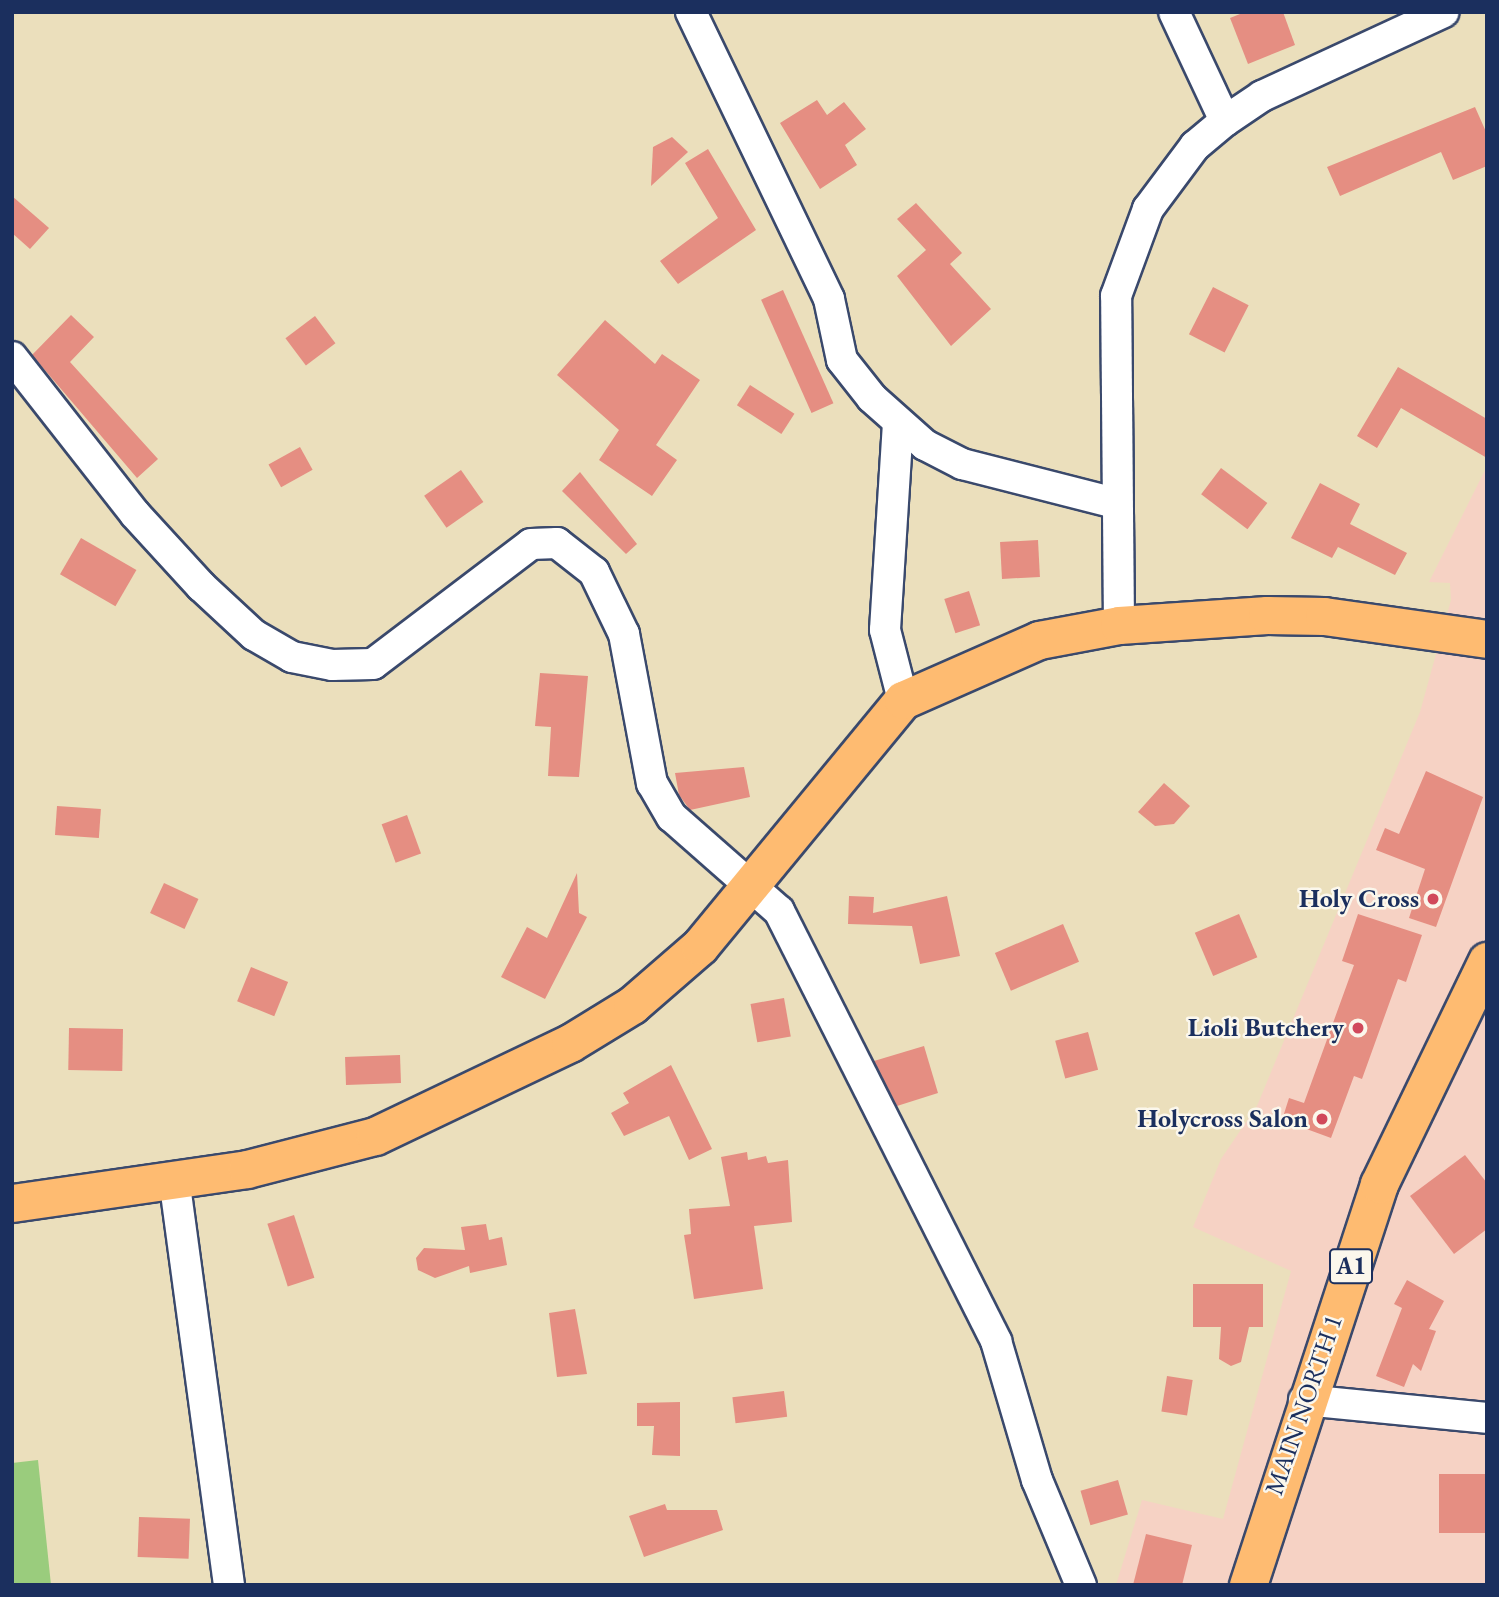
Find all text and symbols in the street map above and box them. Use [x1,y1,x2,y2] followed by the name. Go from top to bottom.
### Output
[1299,883,1419,915] place label: Holy Cross
[1425,891,1441,907] marker: Holy Cross
[1188,1012,1344,1044] place label: Lioli Butchery
[1350,1020,1366,1036] marker: Lioli Butchery
[1137,1103,1308,1135] place label: Holycross Salon
[1314,1111,1330,1127] marker: Holycross Salon
[1328,1246,1374,1286] road number: A1
[1259,1311,1349,1499] street label: MAIN NORTH 1

